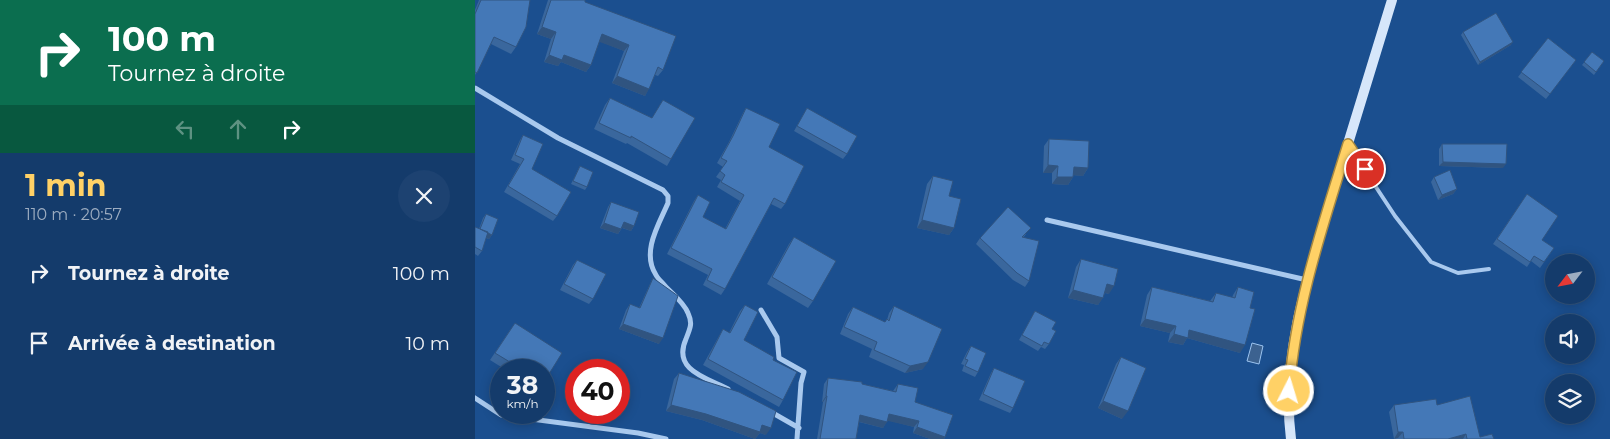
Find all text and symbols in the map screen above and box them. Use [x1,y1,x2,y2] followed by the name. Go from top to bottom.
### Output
[108,17,216,60] text: 100 m
[25,20,90,85] icon: right
[108,60,285,87] text: Tournez à droite
[171,115,199,143] icon: left
[224,115,252,143] icon: ahead
[277,115,305,143] icon: right
[1344,148,1386,190] pin
[1351,155,1379,183] icon: arrive
[25,167,106,204] text: 1 min
[398,170,450,222] button: close
[25,205,122,224] text: 110 m · 20:57
[1545,254,1595,304] north arrow
[1545,254,1595,424] map controls
[25,259,53,287] icon: right
[68,262,229,285] text: Tournez à droite
[393,262,450,285] text: 100 m
[1545,314,1595,364] button: sound
[25,329,53,357] icon: arrive
[68,332,276,355] text: Arrivée à destination
[405,332,450,355] text: 10 m
[565,359,630,424] speed limit sign: 40
[1262,364,1314,416] position arrow
[507,370,538,400] text: 38
[1545,374,1595,424] button: layers
[506,396,539,411] text: km/h

